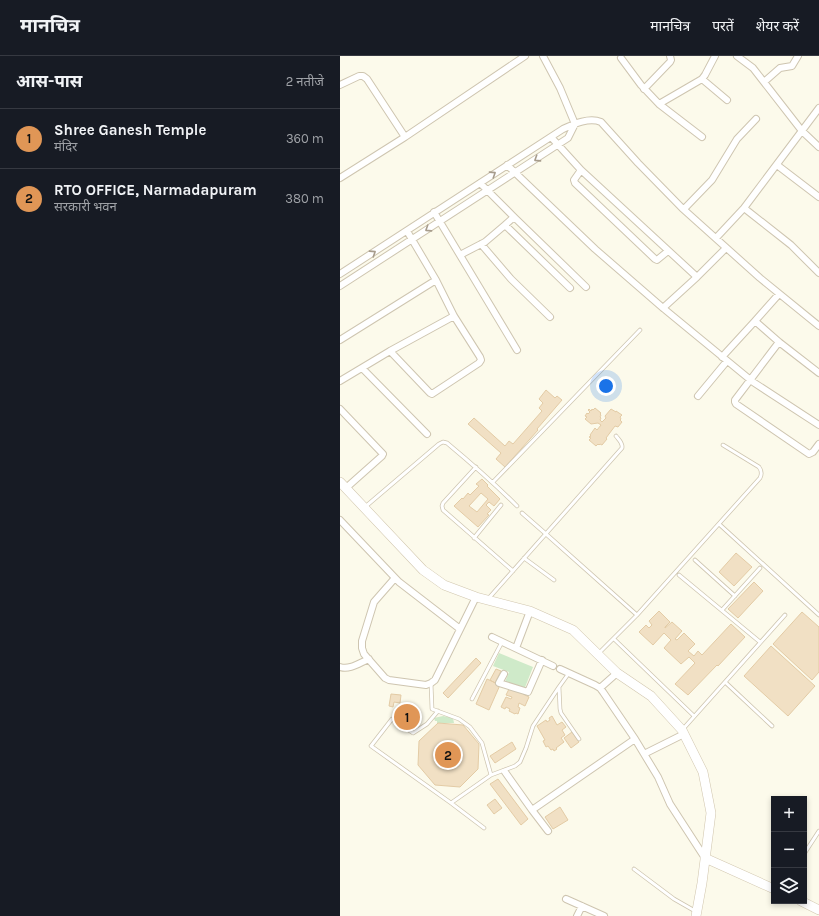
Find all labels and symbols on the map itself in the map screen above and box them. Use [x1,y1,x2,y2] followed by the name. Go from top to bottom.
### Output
[534,154,541,162] one-way arrow
[489,171,496,179] one-way arrow
[425,225,432,232] one-way arrow
[369,250,376,258] one-way arrow
[596,376,616,396] your location
[394,702,420,732] pin: 1
[435,740,461,770] pin: 2

